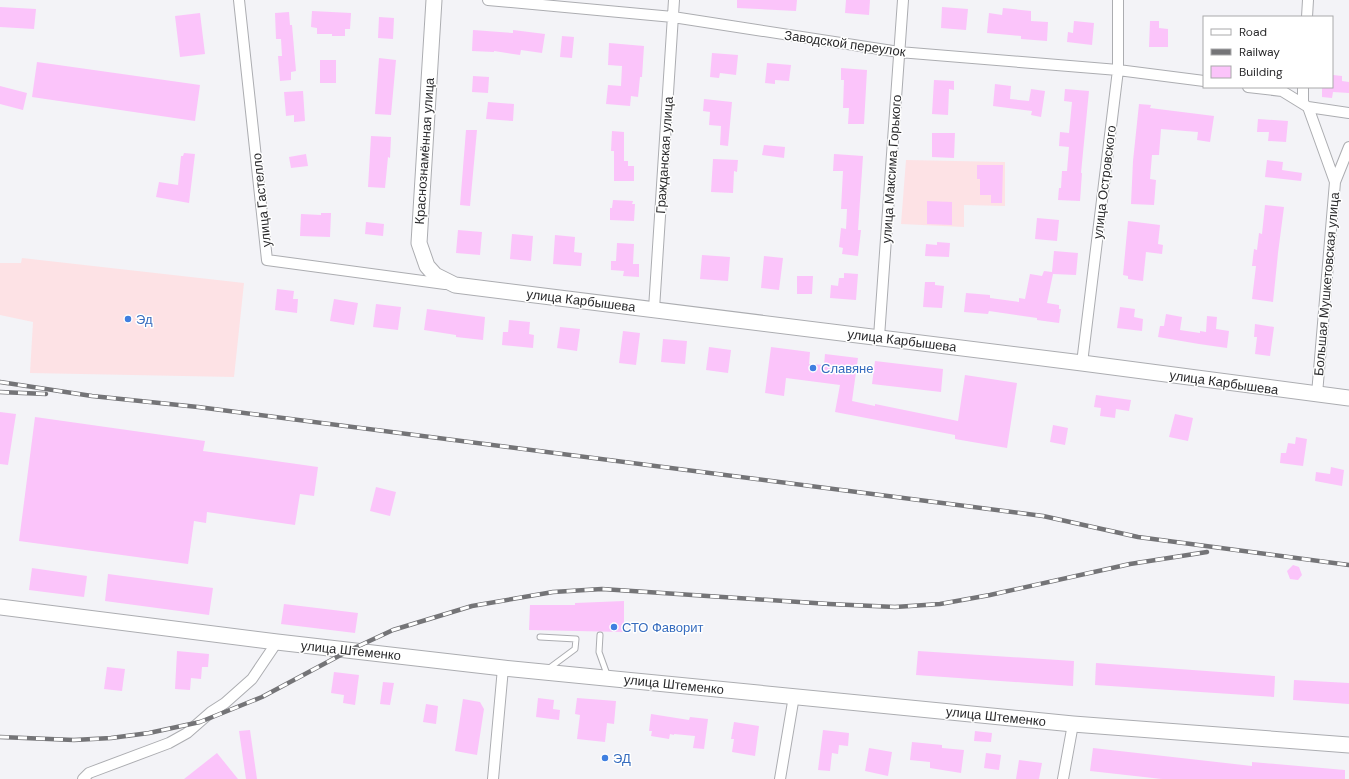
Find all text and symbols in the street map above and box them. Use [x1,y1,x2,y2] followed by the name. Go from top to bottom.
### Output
[1203,16,1333,88] legend
[1239,24,1267,40] text: Road
[783,27,907,60] street label: Заводской переулок
[1239,44,1280,60] text: Railway
[1239,64,1283,80] text: Building
[411,76,438,225] street label: Краснознамённая улица
[878,94,905,244] street label: улица Максима Горького
[652,95,677,214] street label: Гражданская улица
[1089,124,1120,240] street label: улица Островского
[248,152,275,248] street label: улица Гастелло
[1310,191,1343,377] street label: Большая Мушкетовская улица
[525,285,637,316] street label: улица Карбышева
[136,311,153,328] place label: Эд
[123,314,133,324] marker: Эд
[846,325,958,356] street label: улица Карбышева
[821,360,873,377] place label: Славяне
[808,363,818,373] marker: Славяне
[1168,366,1280,399] street label: улица Карбышева
[622,619,703,636] place label: СТО Фаворит
[609,622,619,632] marker: СТО Фаворит
[300,637,402,664] street label: улица Штеменко
[623,671,725,698] street label: улица Штеменко
[945,703,1047,730] street label: улица Штеменко
[613,750,631,767] place label: ЭД
[600,753,610,763] marker: ЭД

